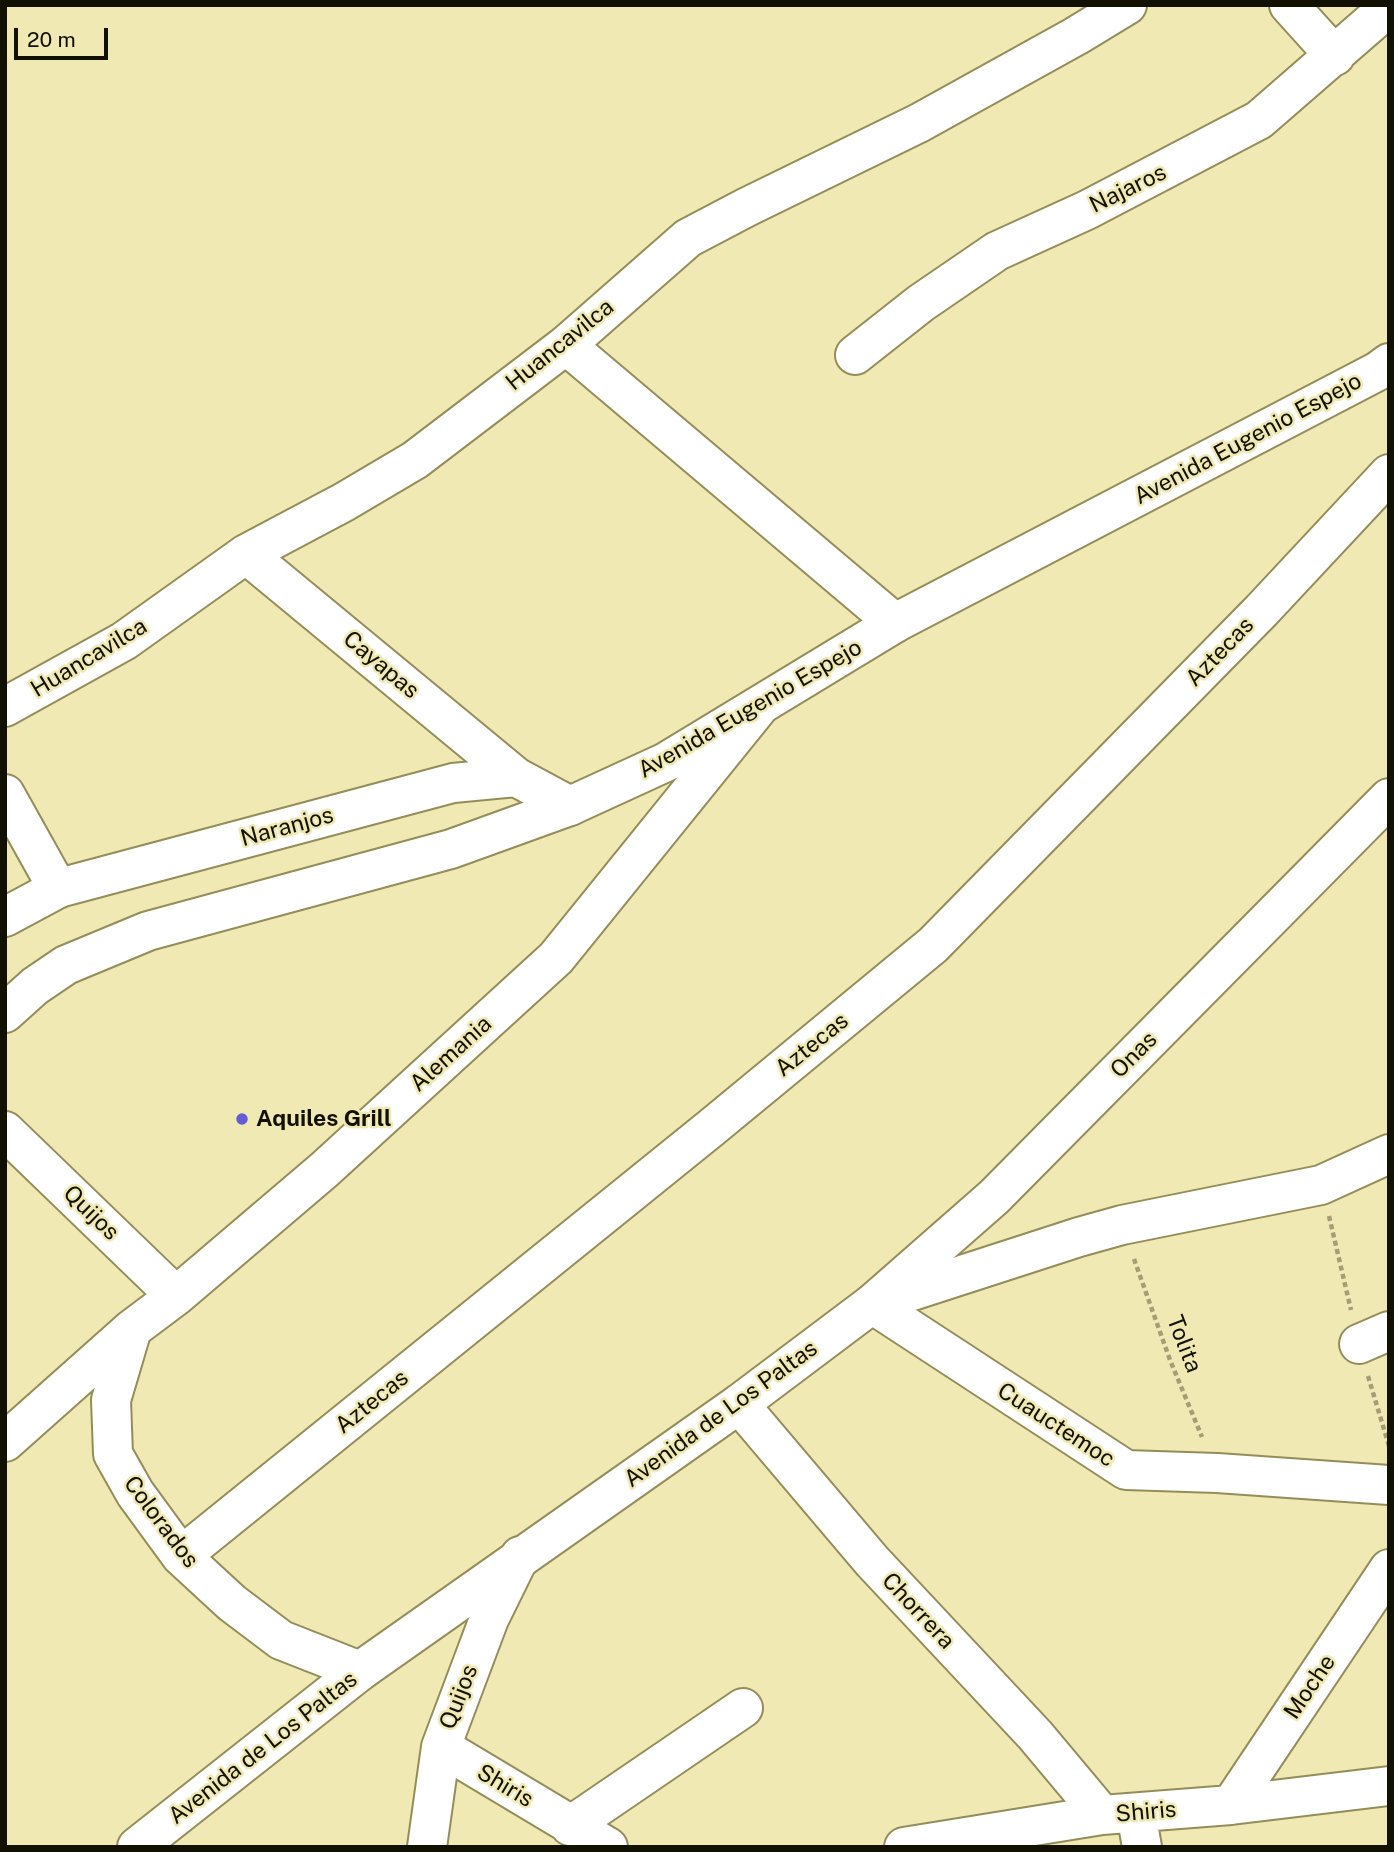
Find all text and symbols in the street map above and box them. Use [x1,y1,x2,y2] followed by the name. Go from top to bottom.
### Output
[18,14,112,58] scale bar
[27,27,76,52] text: 20 m
[1085,159,1171,219] street label: Najaros
[501,293,619,397] street label: Huancavilca
[1130,367,1366,511] street label: Avenida Eugenio Espejo
[1180,612,1260,692] street label: Aztecas
[26,613,152,703] street label: Huancavilca
[337,625,425,705] street label: Cayapas
[633,634,867,784] street label: Avenida Eugenio Espejo
[237,801,337,853] street label: Naranjos
[770,1007,854,1083] street label: Aztecas
[405,1010,497,1098] street label: Alemania
[1105,1026,1163,1084] street label: Onas
[256,1105,392,1133] place label: Aquiles Grill
[234,1111,250,1127] marker: Aquiles Grill
[57,1180,125,1246] street label: Quijos
[1161,1311,1207,1377] street label: Tolita
[619,1335,823,1493] street label: Avenida de Los Paltas
[330,1364,414,1440] street label: Aztecas
[992,1377,1120,1473] street label: Cuauctemoc
[118,1471,204,1573] street label: Colorados
[876,1567,960,1655] street label: Chorrera
[1278,1649,1342,1725] street label: Moche
[434,1661,484,1733] street label: Quijos
[163,1666,363,1830] street label: Avenida de Los Paltas
[472,1759,538,1813] street label: Shiris
[1114,1796,1178,1828] street label: Shiris

